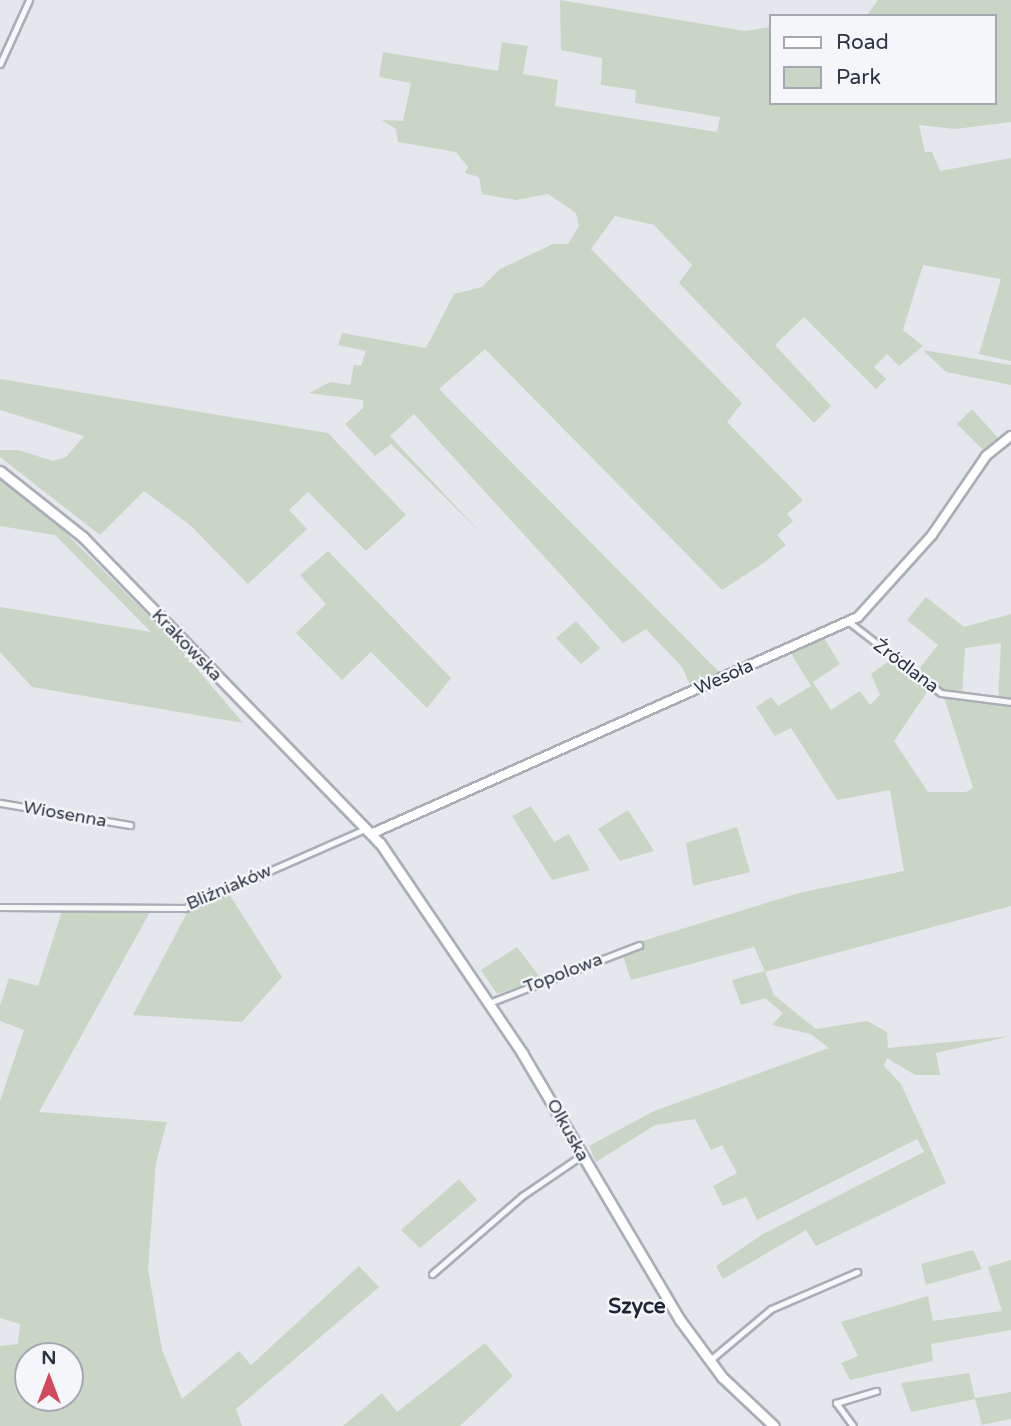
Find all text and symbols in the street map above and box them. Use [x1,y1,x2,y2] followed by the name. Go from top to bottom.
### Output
[769,14,997,105] legend
[836,30,889,55] text: Road
[836,65,881,90] text: Park
[147,604,227,686] street label: Krakowska
[869,634,943,698] street label: Źródlana
[691,655,757,699] street label: Wesoła
[22,796,108,832] street label: Wiosenna
[183,859,275,915] street label: Bliźniaków
[521,948,605,998] street label: Topolowa
[542,1095,594,1165] street label: Olkuska
[608,1294,666,1320] district label: Szyce
[14,1342,84,1412] north arrow
[41,1347,57,1369] text: N

